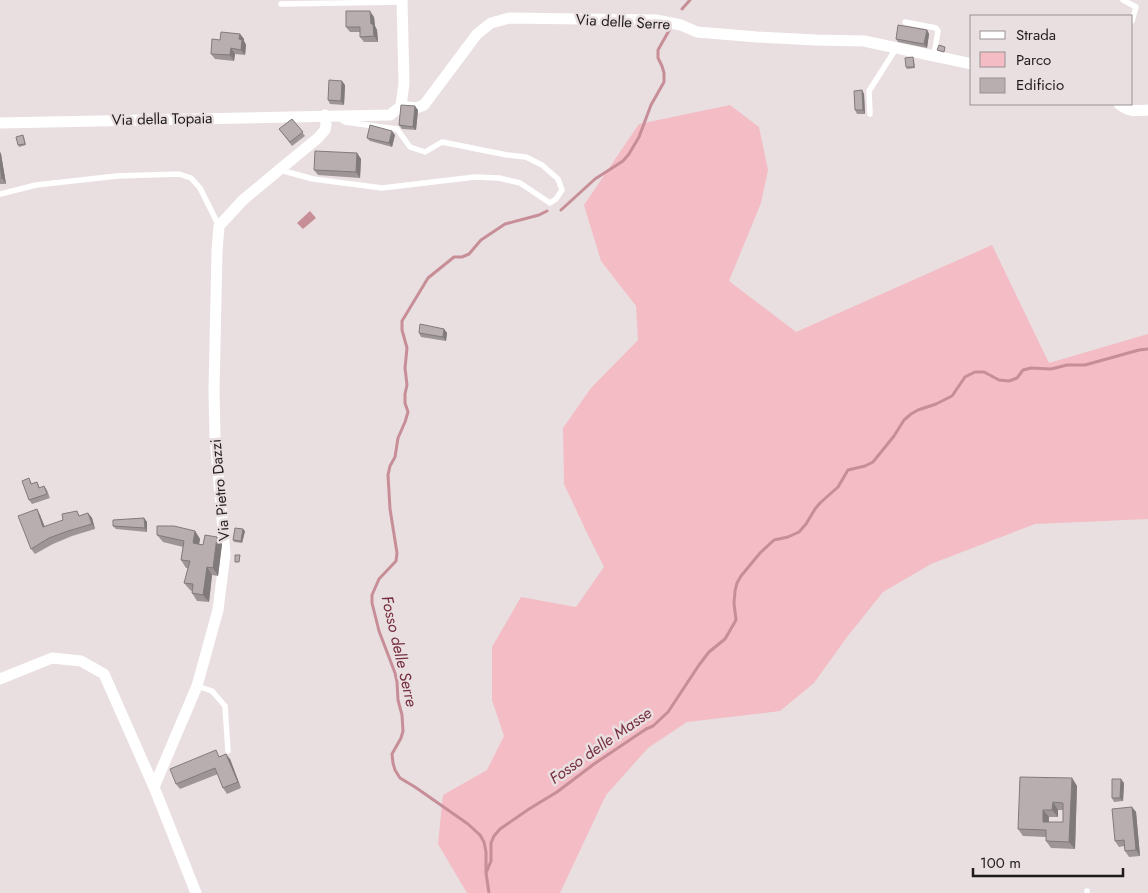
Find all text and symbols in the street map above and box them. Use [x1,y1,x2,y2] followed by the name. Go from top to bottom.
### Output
[575,9,671,35] street label: Via delle Serre
[970,15,1133,105] legend
[1016,24,1056,46] text: Strada
[1016,49,1051,71] text: Parco
[1016,74,1064,96] text: Edificio
[111,107,213,131] street label: Via della Topaia
[205,438,235,542] street label: Via Pietro Dazzi
[376,593,423,709] water label: Fosso delle Serre
[544,701,656,789] water label: Fosso delle Masse
[973,846,1123,878] scale bar
[980,852,1021,874] text: 100 m

